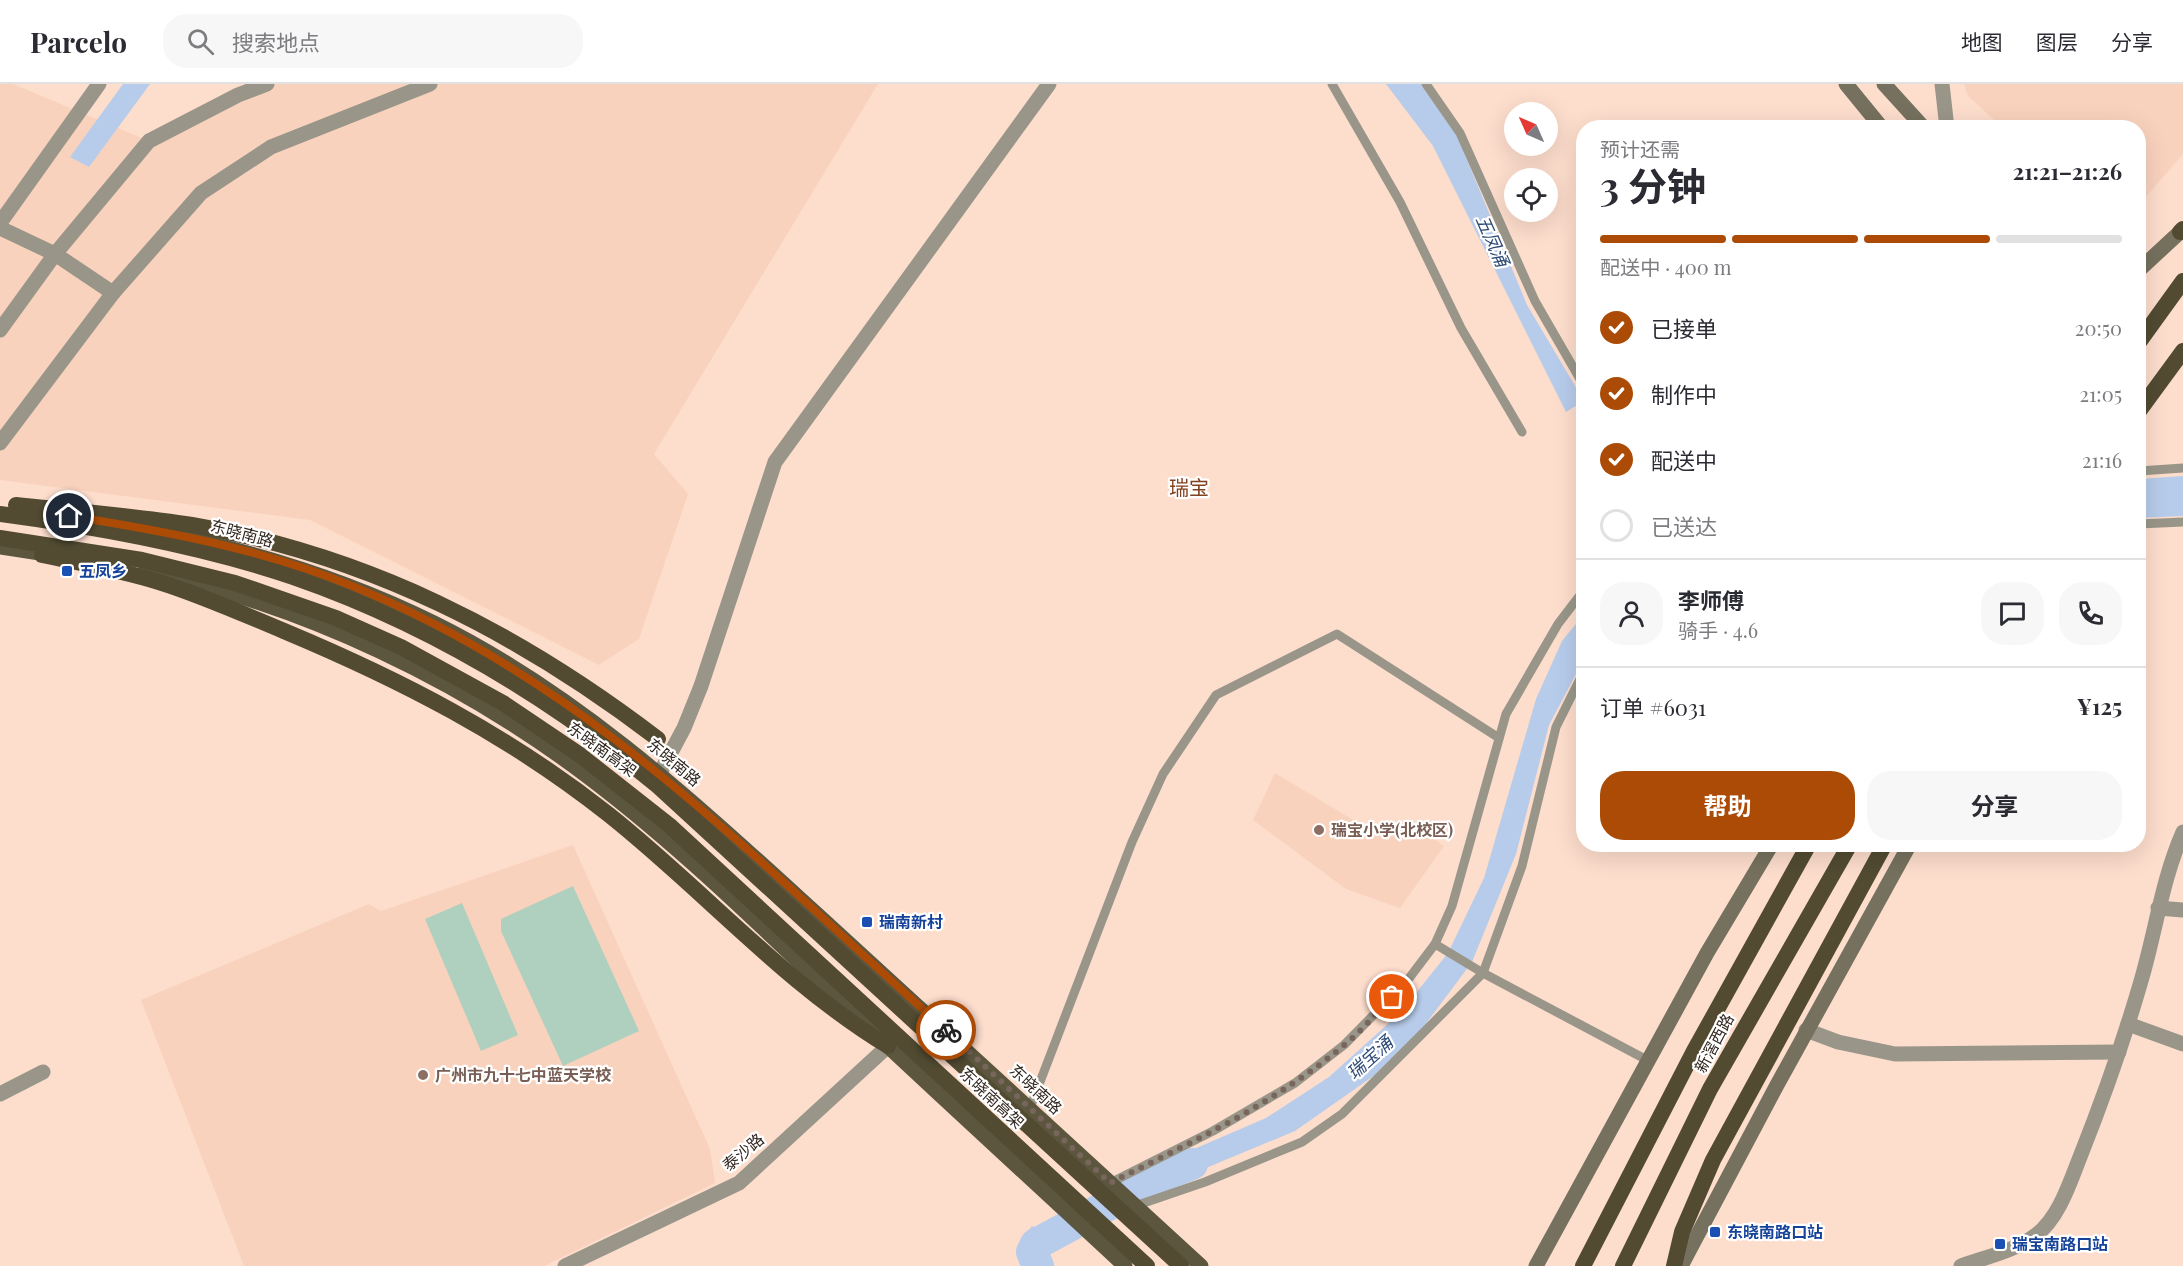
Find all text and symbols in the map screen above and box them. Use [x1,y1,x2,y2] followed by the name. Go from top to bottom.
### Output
[163,14,583,68] search box
[30,23,127,60] text: Parcelo
[184,25,217,58] icon: search
[232,27,320,57] text: 搜索地点
[1961,27,2003,55] text: 地图
[2036,27,2078,55] text: 图层
[2111,27,2153,55] text: 分享
[1504,102,1558,156] north arrow
[1504,102,1558,222] map controls
[1600,135,1680,162] text: 预计还需
[2013,156,2122,186] text: 21:21–21:26
[1600,159,1706,211] text: 3 分钟
[1504,168,1558,222] button: locate
[1471,211,1516,272] water label: 五凤涌
[1600,253,1731,280] text: 配送中 · 400 m
[1600,311,1633,344] icon: check
[1651,313,1717,343] text: 已接单
[2075,314,2122,341] text: 20:50
[1600,377,1633,410] icon: check
[1651,379,1717,409] text: 制作中
[2079,380,2122,407] text: 21:05
[1600,443,1633,476] icon: check
[1651,445,1717,475] text: 配送中
[2082,446,2122,473] text: 21:16
[1169,473,1209,500] district label: 瑞宝
[43,490,94,541] pin
[52,499,85,532] icon: home
[1651,511,1717,541] text: 已送达
[208,514,276,551] street label: 东晓南路
[79,560,127,581] place label: 五凤乡
[60,564,74,578] marker: 五凤乡
[1600,582,1663,645] button: person
[1981,582,2044,645] button: chat
[2059,582,2122,645] button: phone
[1678,585,1744,615] text: 李师傅
[1678,616,1758,643] text: 骑手 · 4.6
[2077,691,2122,721] text: ¥125
[1600,692,1706,722] text: 订单 #6031
[564,717,641,781] street label: 东晓南高架
[643,733,706,790] street label: 东晓南路
[1600,771,1855,840] button: 帮助
[1867,771,2122,840] button: 分享
[1331,819,1453,840] place label: 瑞宝小学(北校区)
[1312,823,1326,837] marker: 瑞宝小学(北校区)
[879,911,943,932] place label: 瑞南新村
[860,915,874,929] marker: 瑞南新村
[1366,971,1417,1022] pin
[1375,980,1408,1013] icon: bag
[916,1000,976,1060] courier
[1689,1010,1738,1076] street label: 新滘西路
[930,1014,963,1047] icon: bike
[1341,1029,1399,1084] water label: 瑞宝涌
[1006,1059,1067,1118] street label: 东晓南路
[956,1063,1029,1133] street label: 东晓南高架
[435,1064,612,1085] place label: 广州市九十七中蓝天学校
[416,1068,430,1082] marker: 广州市九十七中蓝天学校
[718,1128,768,1175] street label: 泰沙路
[1727,1221,1823,1242] place label: 东晓南路口站
[1708,1225,1722,1239] marker: 东晓南路口站
[2012,1233,2108,1254] place label: 瑞宝南路口站
[1993,1237,2007,1251] marker: 瑞宝南路口站

